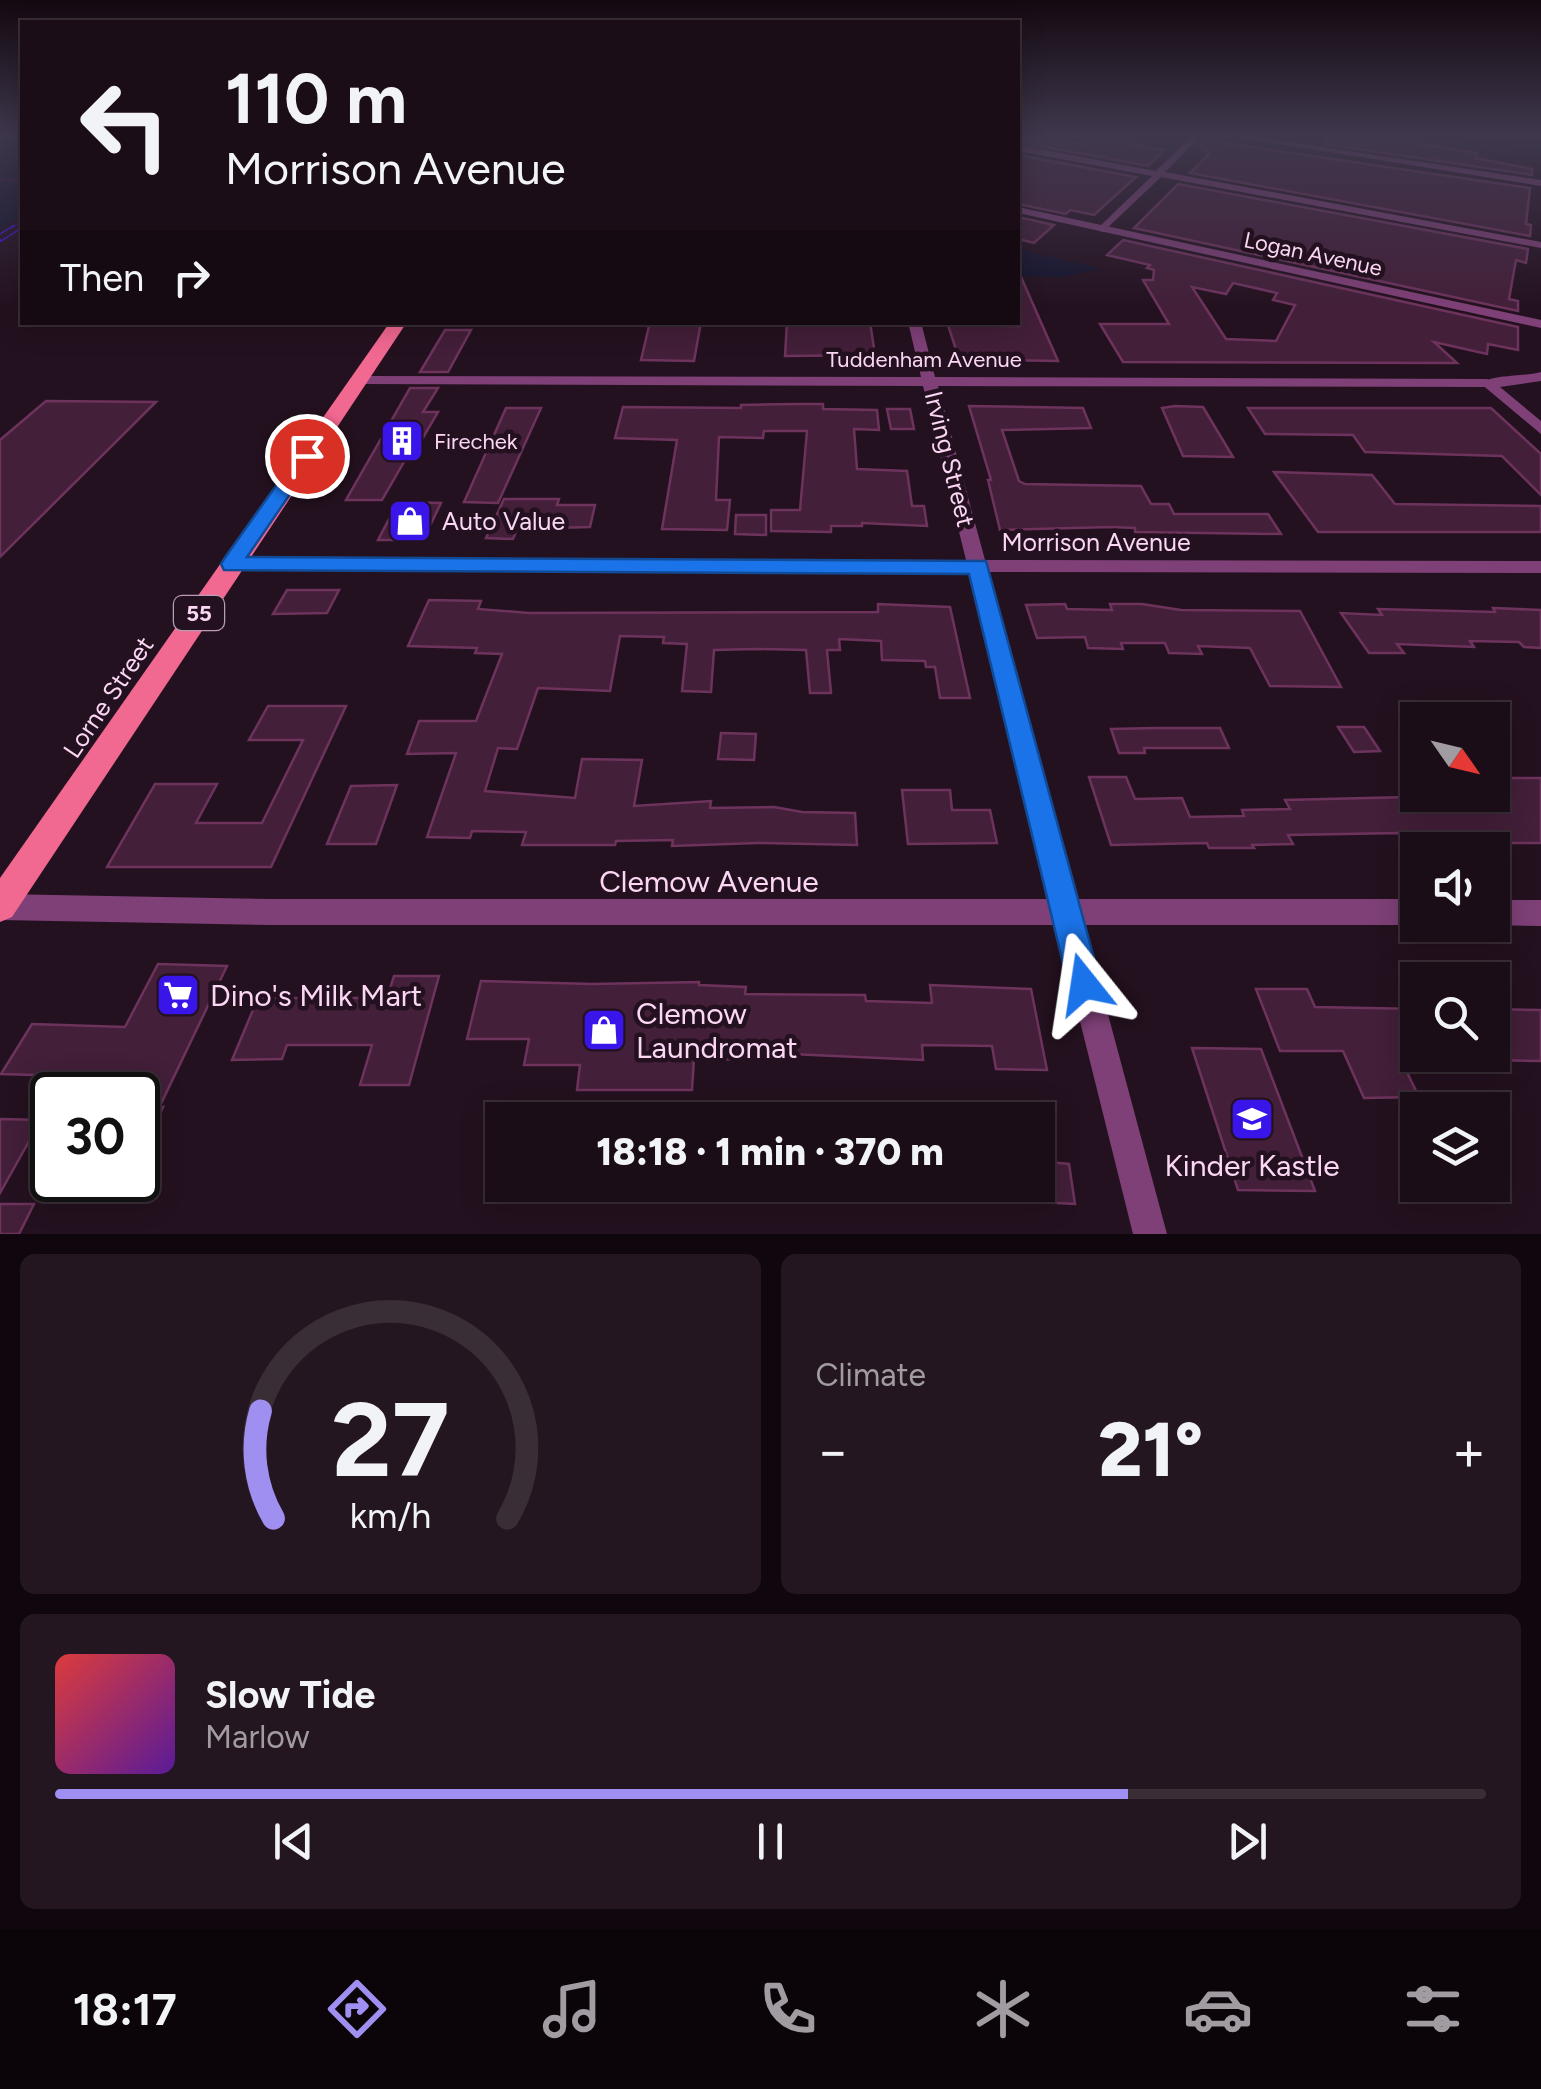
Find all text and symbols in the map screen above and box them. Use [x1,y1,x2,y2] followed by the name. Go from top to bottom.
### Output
[225,56,407,141] text: 110 m
[60,60,190,190] icon: left
[225,141,566,195] text: Morrison Avenue
[1242,226,1384,282] street label: Logan Avenue
[164,250,219,305] icon: right
[60,255,144,301] text: Then
[826,346,1022,373] street label: Tuddenham Avenue
[919,388,981,530] street label: Irving Street
[265,414,350,499] pin
[379,418,425,464] building icon: Firechek
[434,428,518,455] place label: Firechek
[280,429,335,484] icon: arrive
[387,498,433,544] shop icon: Auto Value
[442,506,565,536] place label: Auto Value
[1001,527,1191,557] street label: Morrison Avenue
[174,596,224,630] road number: 55
[56,631,160,763] street label: Lorne Street
[1400,702,1510,812] north arrow
[1400,702,1510,1202] map controls
[1400,832,1510,942] button: sound
[599,863,819,900] street label: Clemow Avenue
[1032,932,1136,1036] position arrow
[1400,962,1510,1072] button: search
[155,972,201,1018] supermarket icon: Dino's Milk Mart
[210,977,422,1014] place label: Dino's Milk Mart
[636,995,798,1066] place label: Clemow Laundromat
[581,1007,627,1053] shop icon: Clemow Laundromat
[30,1072,160,1202] speed limit sign: 30
[1400,1092,1510,1202] button: layers
[1229,1096,1275,1142] school or university icon: Kinder Kastle
[596,1129,944,1175] text: 18:18 · 1 min · 370 m
[1164,1147,1340,1184] place label: Kinder Kastle
[816,1356,926,1394] text: Climate
[331,1377,449,1502] text: 27
[1098,1405,1203,1495] text: 21°
[816,1418,850,1484] text: −
[1452,1418,1486,1484] text: +
[349,1494,431,1537] text: km/h
[205,1672,375,1718] text: Slow Tide
[205,1718,309,1756] text: Marlow
[266,1814,321,1869] icon: previous
[743,1814,798,1869] icon: pause
[1220,1814,1275,1869] icon: next
[322,1974,392,2044] icon: directions
[537,1974,607,2044] icon: music
[753,1974,823,2044] icon: phone
[968,1974,1038,2044] icon: climate
[1183,1974,1253,2044] icon: car
[1398,1974,1468,2044] icon: filters
[73,1982,177,2036] text: 18:17

